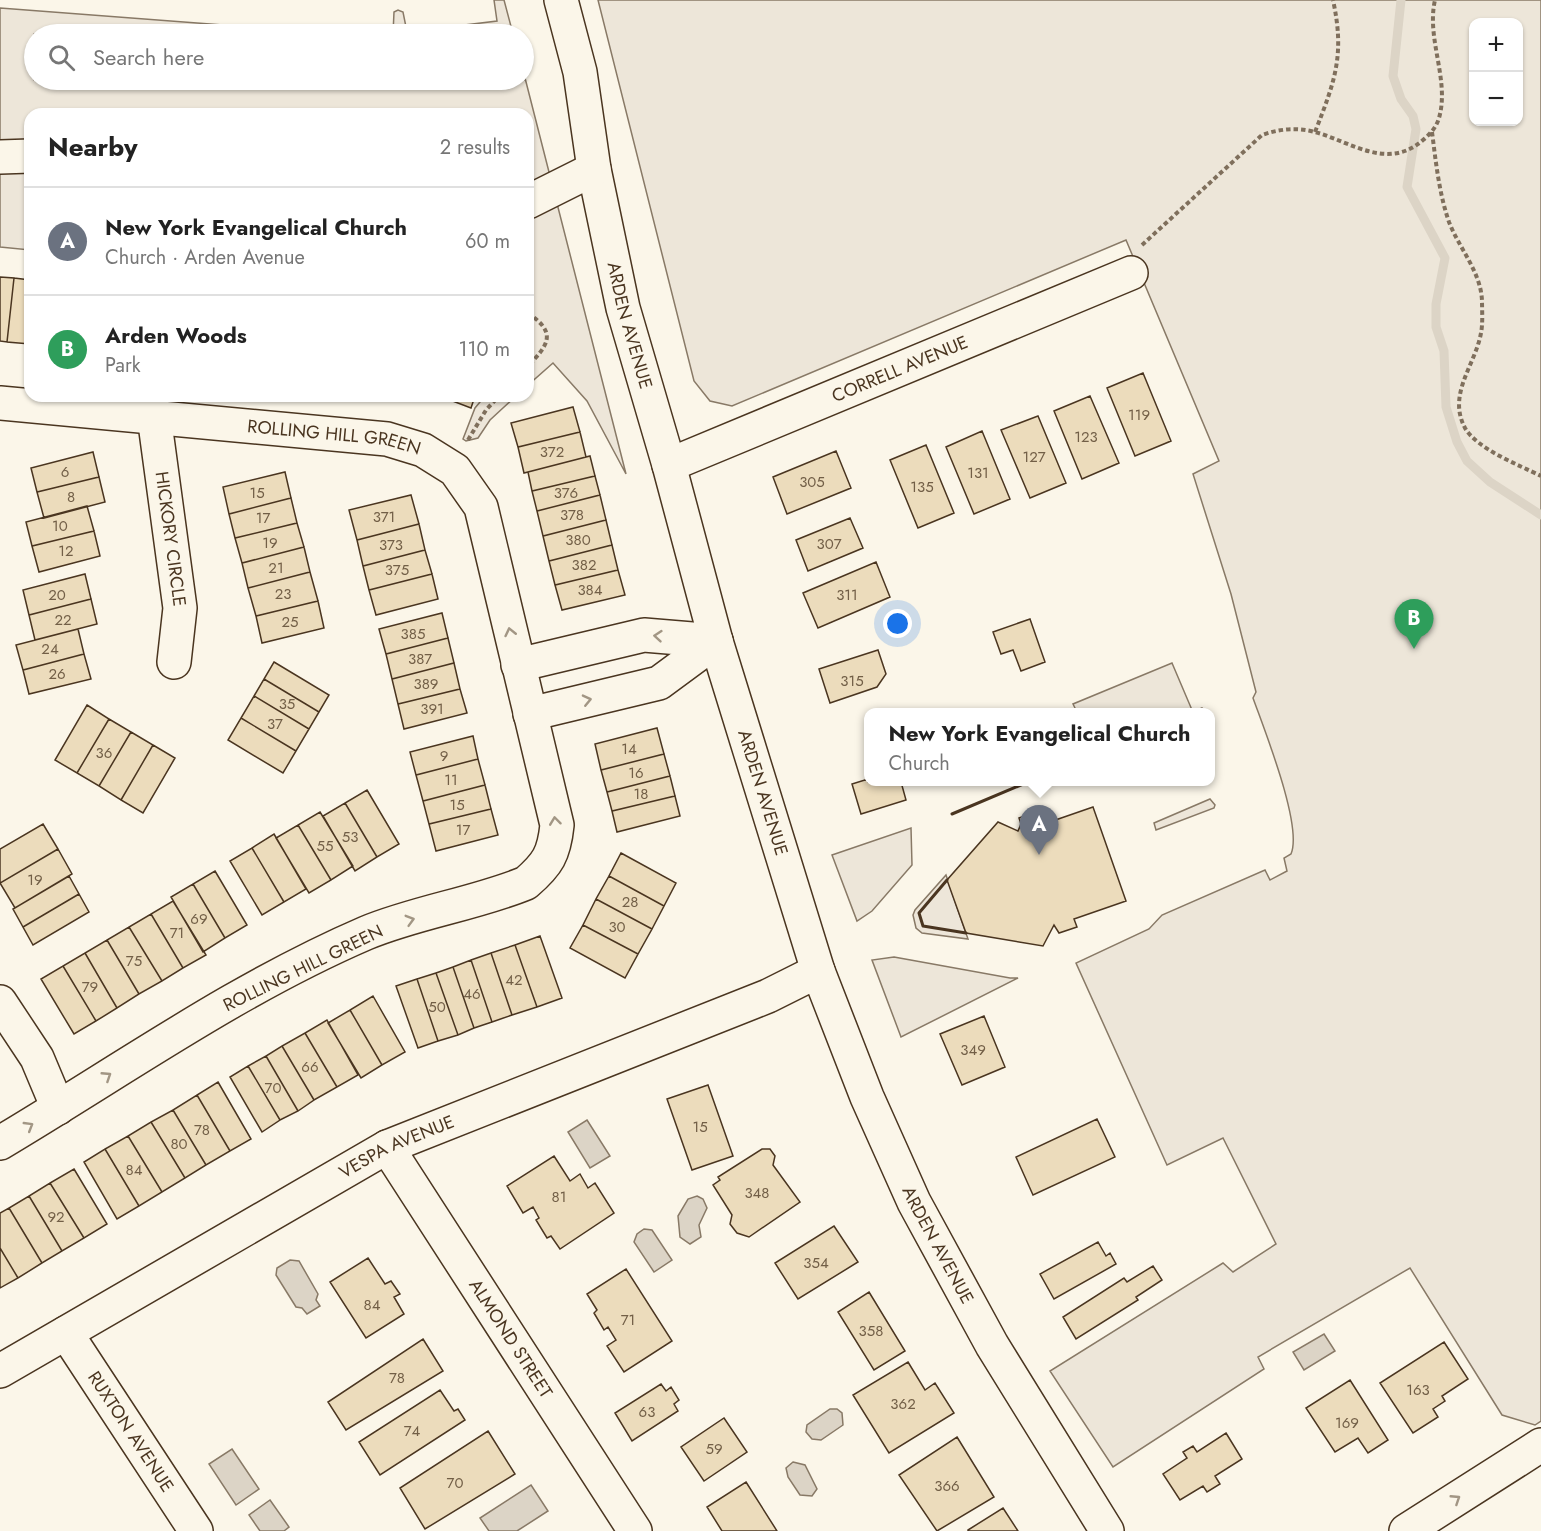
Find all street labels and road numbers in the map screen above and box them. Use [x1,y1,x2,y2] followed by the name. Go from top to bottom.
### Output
[601,260,659,392] street label: ARDEN AVENUE
[828,329,972,409] street label: CORRELL AVENUE
[246,413,424,462] street label: ROLLING HILL GREEN
[149,470,193,608] street label: HICKORY CIRCLE
[731,726,795,859] street label: ARDEN AVENUE
[219,918,387,1018] street label: ROLLING HILL GREEN
[334,1109,458,1185] street label: VESPA AVENUE
[896,1182,980,1309] street label: ARDEN AVENUE
[463,1274,559,1404] street label: ALMOND STREET
[81,1366,180,1497] street label: RUXTON AVENUE

